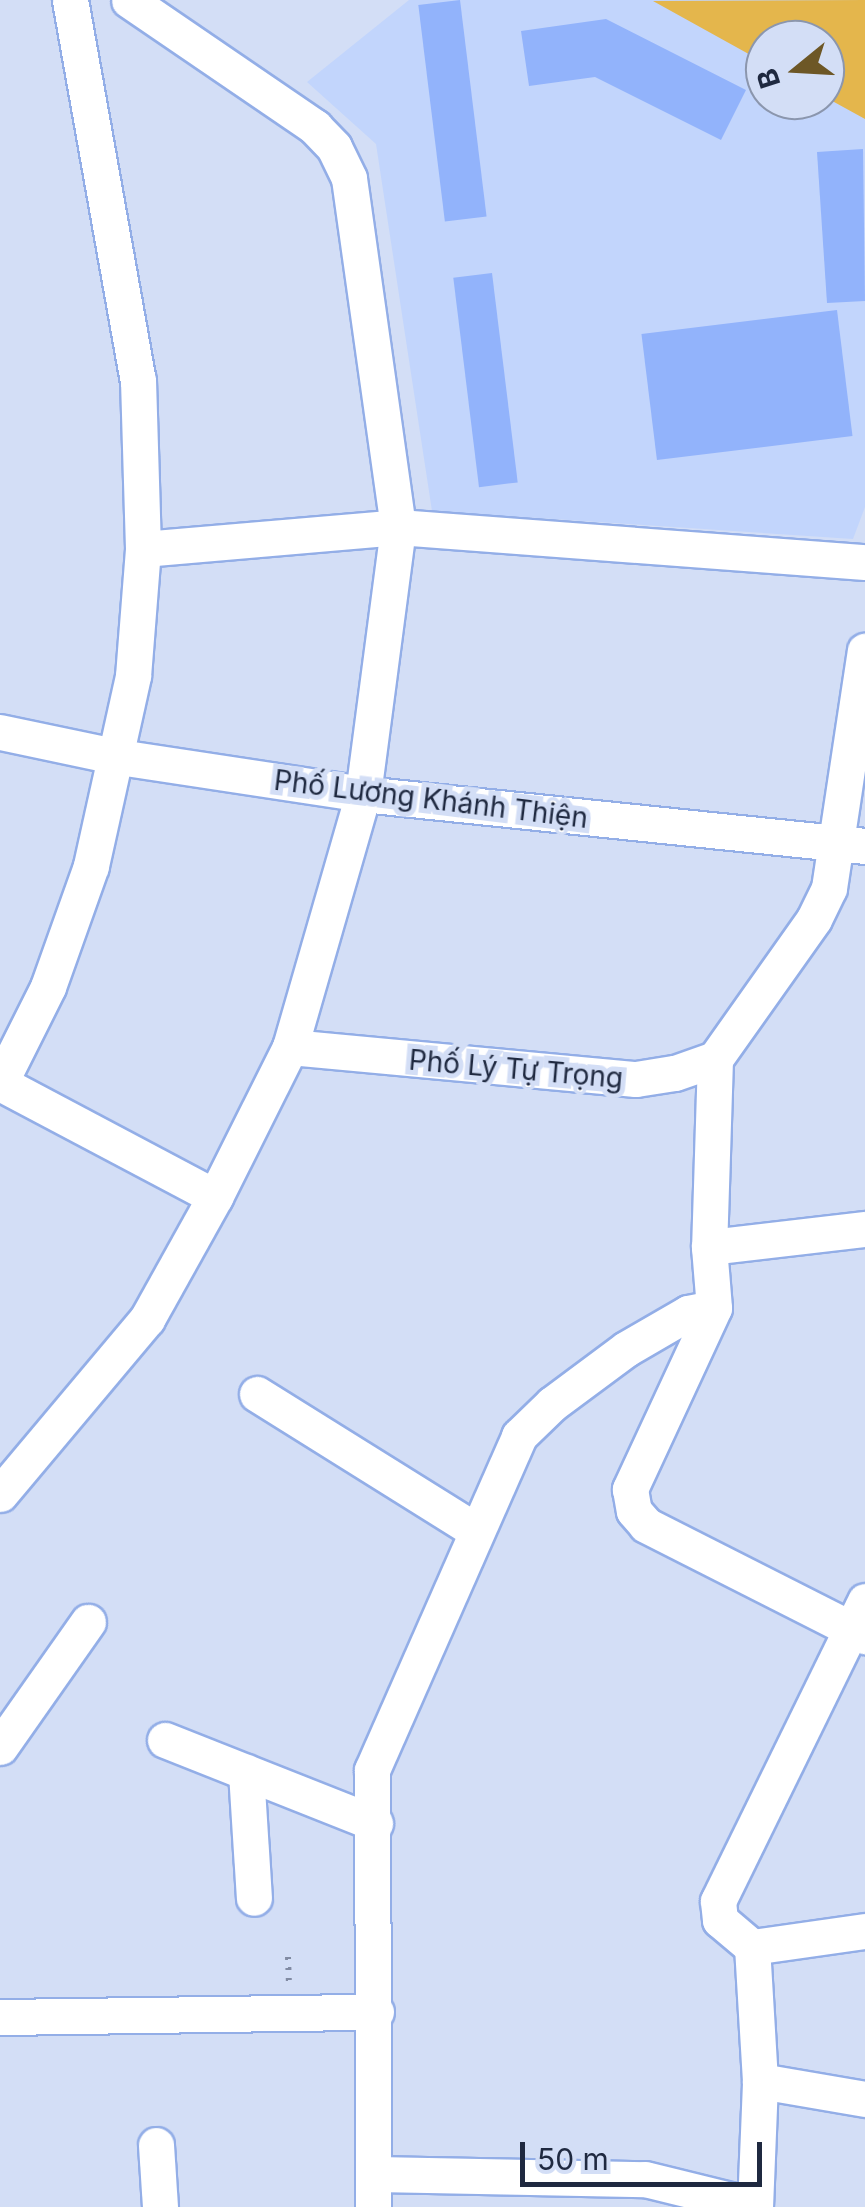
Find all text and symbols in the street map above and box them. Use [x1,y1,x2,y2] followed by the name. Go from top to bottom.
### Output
[745,20,845,120] north arrow
[749,65,787,93] text: B
[272,763,590,835] street label: Phố Lương Khánh Thiện
[407,1043,625,1095] street label: Phố Lý Tự Trọng
[525,2122,768,2184] scale bar
[537,2141,609,2177] text: 50 m

